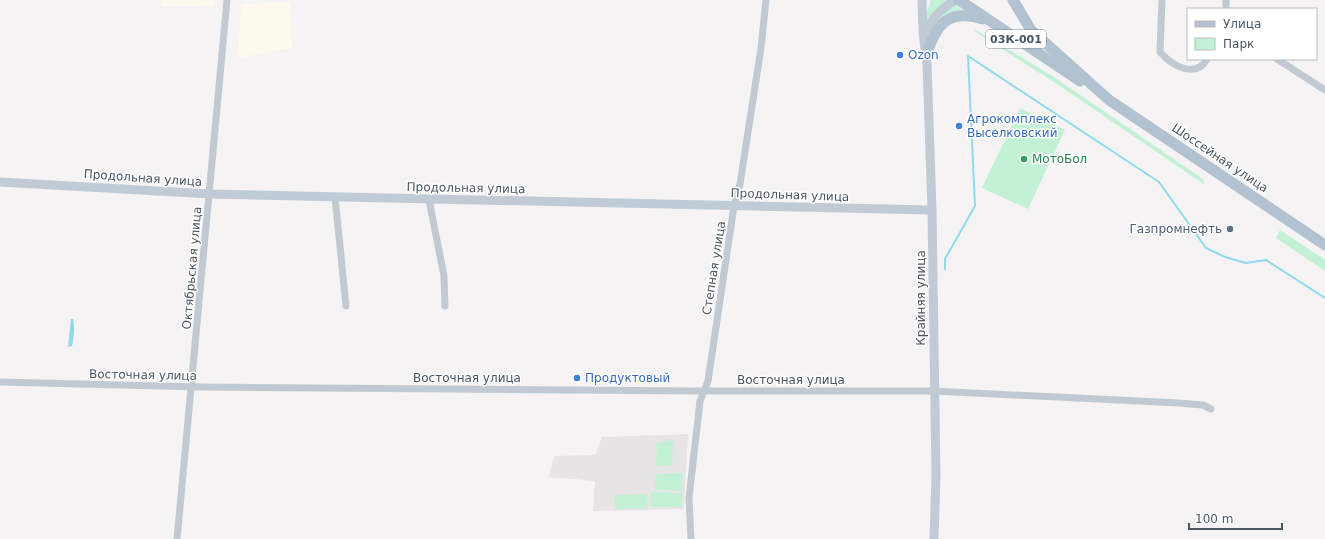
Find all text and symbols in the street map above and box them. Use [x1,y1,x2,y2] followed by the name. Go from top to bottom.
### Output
[1187,8,1317,60] legend
[1223,17,1261,31] text: Улица
[986,30,1046,48] road number: 03К-001
[1223,37,1254,51] text: Парк
[908,48,939,62] place label: Ozon
[895,50,905,60] marker: Ozon
[967,112,1057,140] place label: Агрокомплекс Выселковский
[954,121,964,131] marker: Агрокомплекс Выселковский
[1169,121,1271,195] street label: Шоссейная улица
[1032,152,1087,166] place label: МотоБол
[1019,154,1029,164] marker: МотоБол
[83,167,203,189] street label: Продольная улица
[407,180,525,196] street label: Продольная улица
[730,186,850,204] street label: Продольная улица
[180,206,204,330] street label: Октябрьская улица
[700,220,728,316] street label: Степная улица
[1130,222,1222,236] place label: Газпромнефть
[1225,224,1235,234] marker: Газпромнефть
[914,250,928,346] street label: Крайняя улица
[89,367,197,383] street label: Восточная улица
[413,371,521,385] street label: Восточная улица
[585,371,670,385] place label: Продуктовый
[572,373,582,383] marker: Продуктовый
[737,373,845,387] street label: Восточная улица
[1189,505,1282,531] scale bar
[1195,512,1233,526] text: 100 m

